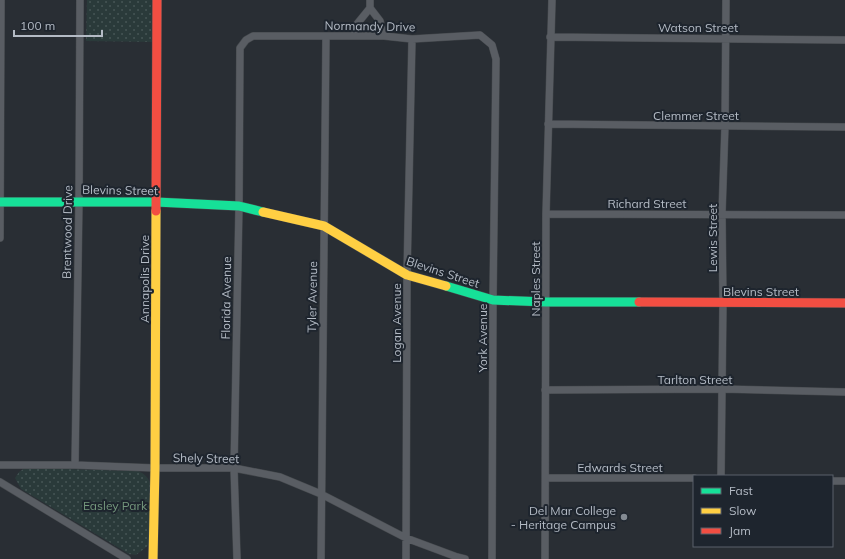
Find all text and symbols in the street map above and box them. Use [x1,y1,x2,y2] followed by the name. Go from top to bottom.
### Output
[14,12,102,38] scale bar
[20,18,55,33] text: 100 m
[325,18,415,34] street label: Normandy Drive
[658,20,738,35] street label: Watson Street
[653,108,739,123] street label: Clemmer Street
[82,182,158,198] street label: Blevins Street
[59,185,75,279] street label: Brentwood Drive
[607,196,687,211] street label: Richard Street
[705,204,720,272] street label: Lewis Street
[137,235,152,323] street label: Annapolis Drive
[528,241,543,317] street label: Naples Street
[405,253,481,291] street label: Blevins Street
[218,256,234,340] street label: Florida Avenue
[304,261,320,333] street label: Tyler Avenue
[389,283,404,363] street label: Logan Avenue
[723,284,799,299] street label: Blevins Street
[475,304,490,373] street label: York Avenue
[657,372,733,387] street label: Tarlton Street
[173,450,239,466] street label: Shely Street
[577,460,663,475] street label: Edwards Street
[693,475,833,547] legend
[729,483,753,498] text: Fast
[83,498,148,513] park label: Easley Park
[511,503,616,532] place label: Del Mar College - Heritage Campus
[729,503,757,518] text: Slow
[619,512,629,522] marker: Del Mar College - Heritage Campus
[729,523,751,538] text: Jam

